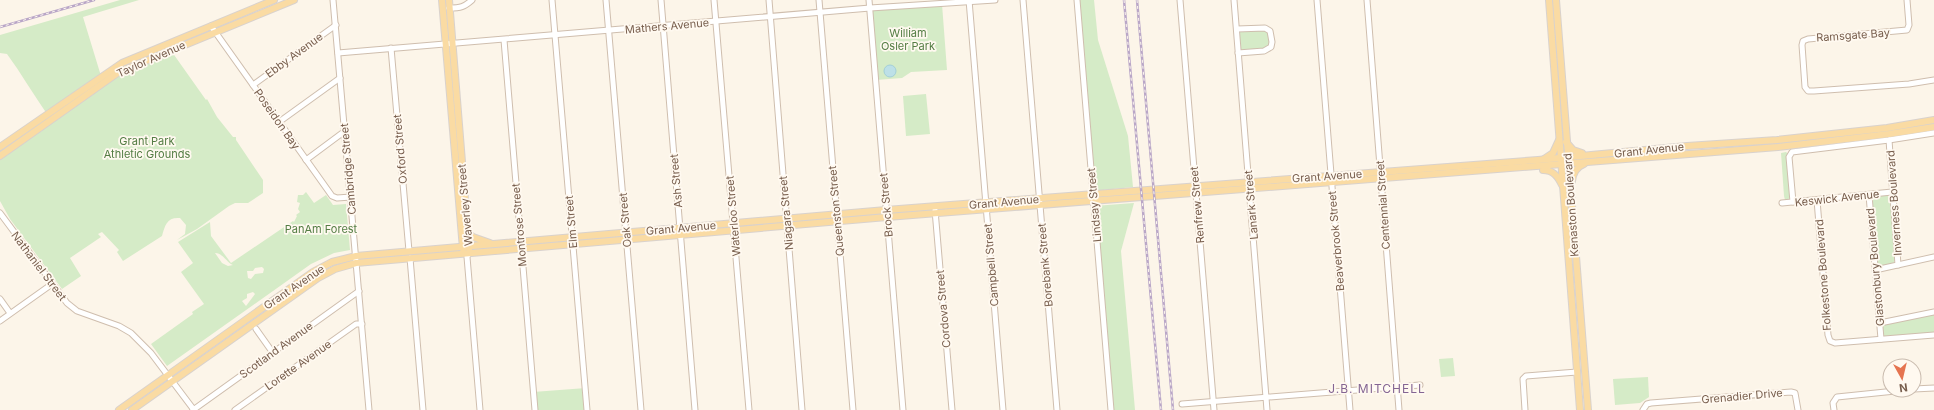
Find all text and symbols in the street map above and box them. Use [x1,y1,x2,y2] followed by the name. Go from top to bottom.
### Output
[624,15,710,37] street label: Mathers Avenue
[1816,25,1890,45] street label: Ramsgate Bay
[881,26,935,53] park label: William Osler Park
[262,29,326,81] street label: Ebby Avenue
[114,38,188,80] street label: Taylor Avenue
[251,86,303,152] street label: Poseidon Bay
[390,113,410,184] street label: Oxford Street
[337,122,359,215] street label: Cambridge Street
[104,134,190,161] park label: Grant Park Athletic Grounds
[1613,139,1685,161] street label: Grant Avenue
[1883,150,1905,256] street label: Inverness Boulevard
[667,153,685,209] street label: Ash Street
[1560,153,1582,257] street label: Kenaston Boulevard
[1373,159,1393,250] street label: Centennial Street
[454,163,476,247] street label: Waverley Street
[825,165,847,257] street label: Queenston Street
[1187,166,1207,244] street label: Renfrew Street
[1084,167,1104,243] street label: Lindsay Street
[1291,167,1363,185] street label: Grant Avenue
[1241,169,1261,240] street label: Lanark Street
[876,172,896,238] street label: Brock Street
[722,175,743,257] street label: Waterloo Street
[776,175,796,251] street label: Niagara Street
[508,182,530,267] street label: Montrose Street
[1794,187,1880,209] street label: Keswick Avenue
[1325,190,1347,292] street label: Beaverbrook Street
[616,192,634,248] street label: Oak Street
[968,192,1040,212] street label: Grant Avenue
[562,195,580,249] street label: Elm Street
[1863,207,1887,327] street label: Glastonbury Boulevard
[645,218,717,238] street label: Grant Avenue
[1812,219,1834,331] street label: Folkestone Boulevard
[285,222,358,236] park label: PanAm Forest
[1034,222,1056,307] street label: Borebank Street
[980,223,1002,307] street label: Campbell Street
[8,229,70,304] street label: Nathaniel Street
[261,262,327,312] street label: Grant Avenue
[933,269,953,349] street label: Cordova Street
[237,319,315,381] street label: Scotland Avenue
[262,337,334,393] street label: Lorette Avenue
[1882,358,1922,398] north arrow
[1898,380,1909,395] text: N
[1328,381,1426,396] district label: J.B. MITCHELL
[1701,385,1783,407] street label: Grenadier Drive

